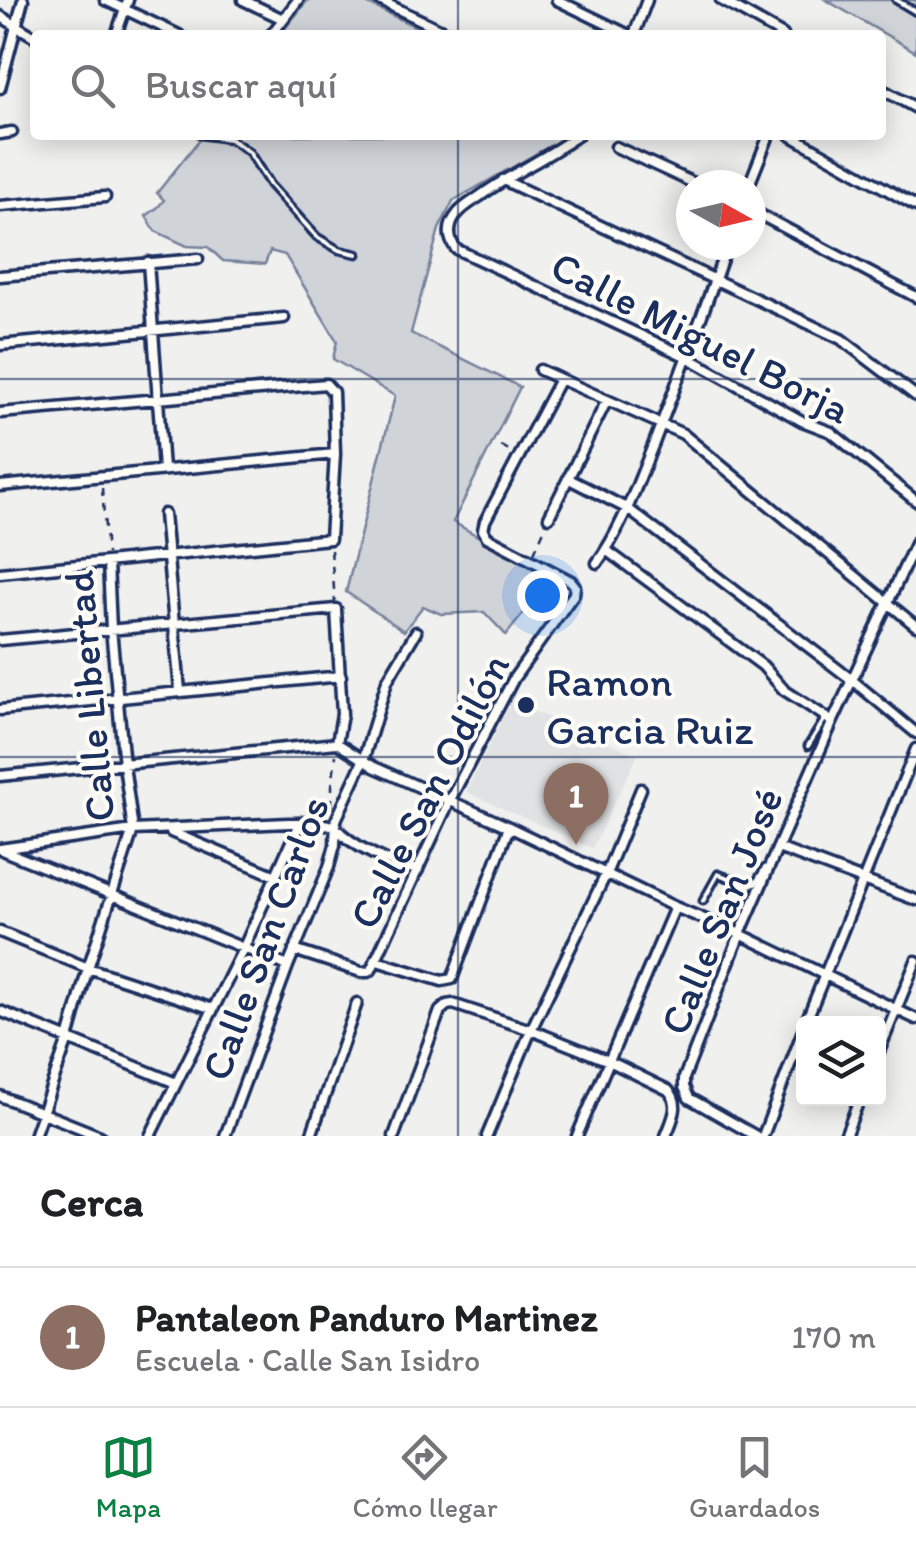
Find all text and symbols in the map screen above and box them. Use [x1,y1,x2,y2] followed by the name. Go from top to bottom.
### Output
[30,30,886,140] search box
[65,58,120,113] icon: search
[145,62,337,108] text: Buscar aquí
[676,170,766,260] north arrow
[543,240,859,435] street label: Calle Miguel Borja
[53,568,125,824] street label: Calle Libertad
[517,570,568,621] your location
[338,645,520,937] street label: Calle San Odilón
[546,656,753,755] place label: Ramon Garcia Ruiz
[515,694,537,716] marker: Ramon Garcia Ruiz
[544,762,608,845] pin: 1
[648,780,794,1042] street label: Calle San José
[190,789,340,1087] street label: Calle San Carlos
[796,1016,886,1106] map controls
[796,1016,886,1106] button: layers
[40,1176,144,1227] text: Cerca
[135,1295,597,1341] text: Pantaleon Panduro Martinez
[65,1318,80,1356] text: 1
[791,1318,876,1356] text: 170 m
[135,1341,480,1379] text: Escuela · Calle San Isidro
[96,1430,161,1524] tab: Mapa
[352,1430,497,1524] tab: Cómo llegar
[689,1430,820,1524] tab: Guardados

